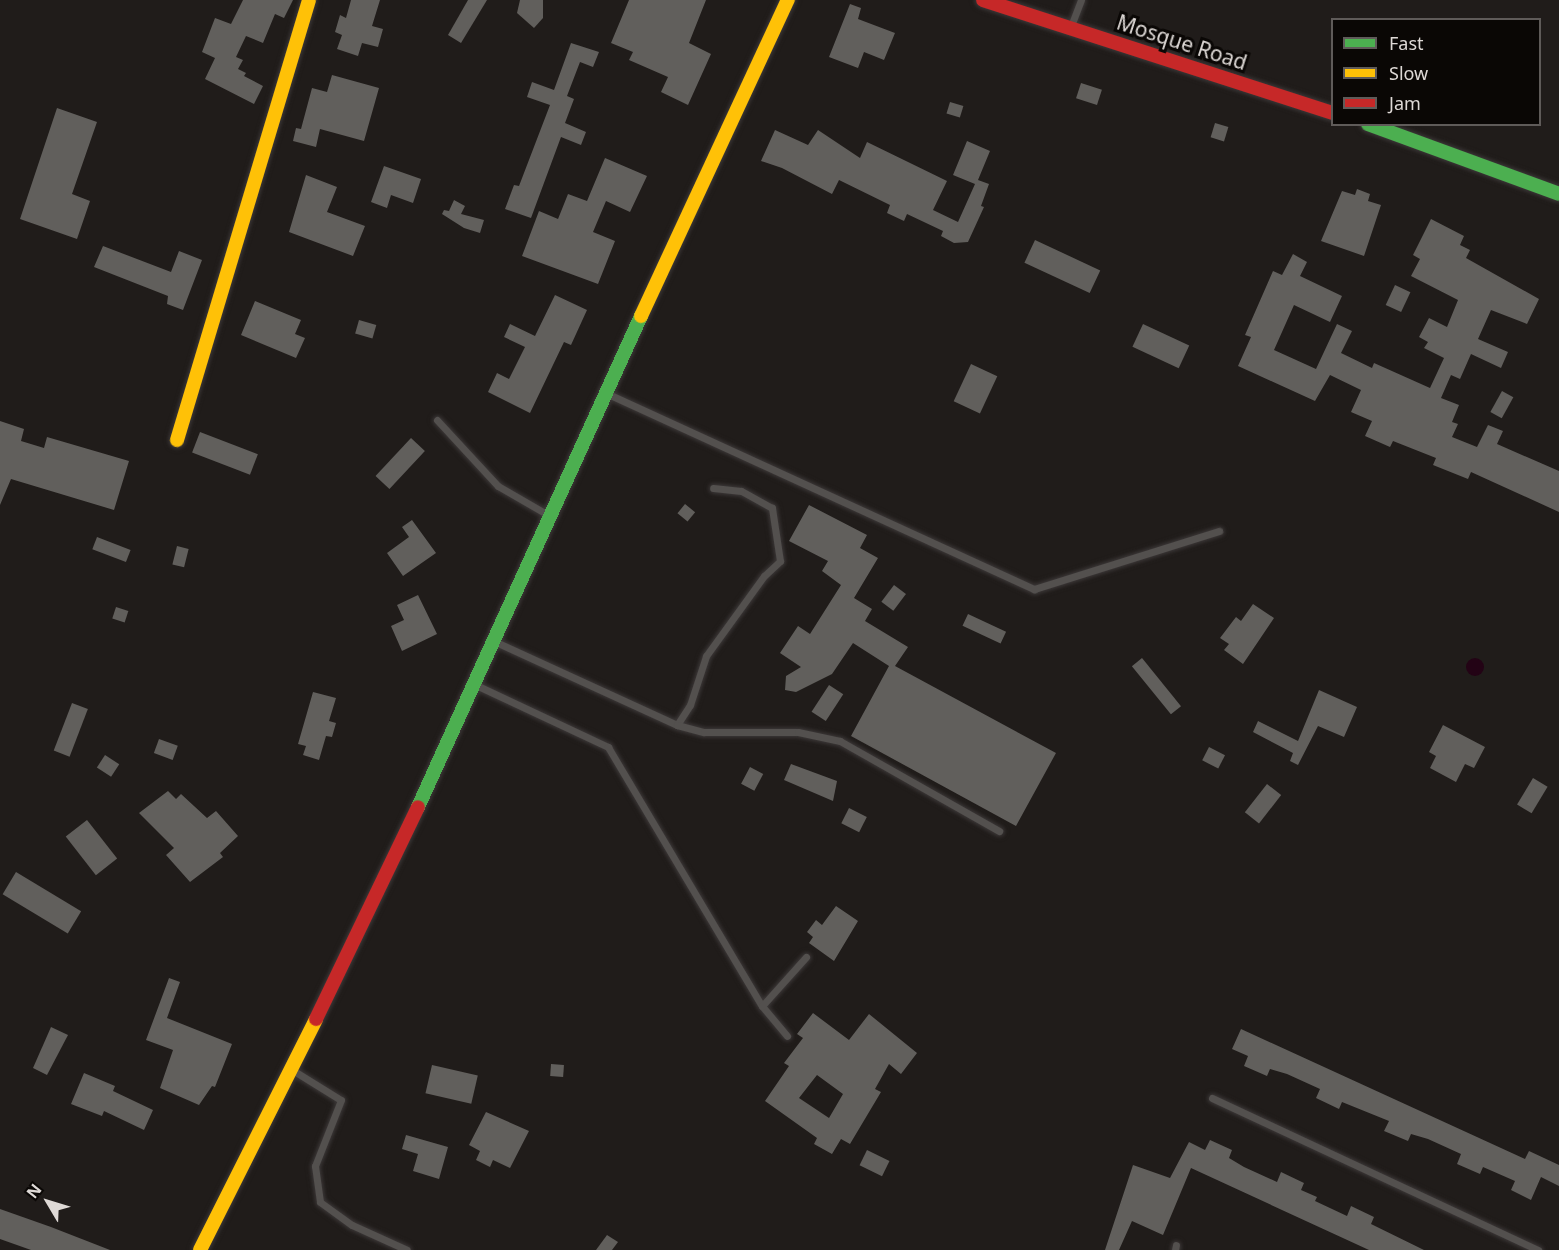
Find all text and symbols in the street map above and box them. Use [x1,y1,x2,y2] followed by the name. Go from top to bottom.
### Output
[1114,9,1250,75] street label: Mosque Road
[1331,18,1541,126] legend
[1389,31,1424,55] text: Fast
[1389,61,1428,85] text: Slow
[1389,91,1421,115] text: Jam
[18,1172,78,1232] north arrow
[21,1179,46,1203] text: N

